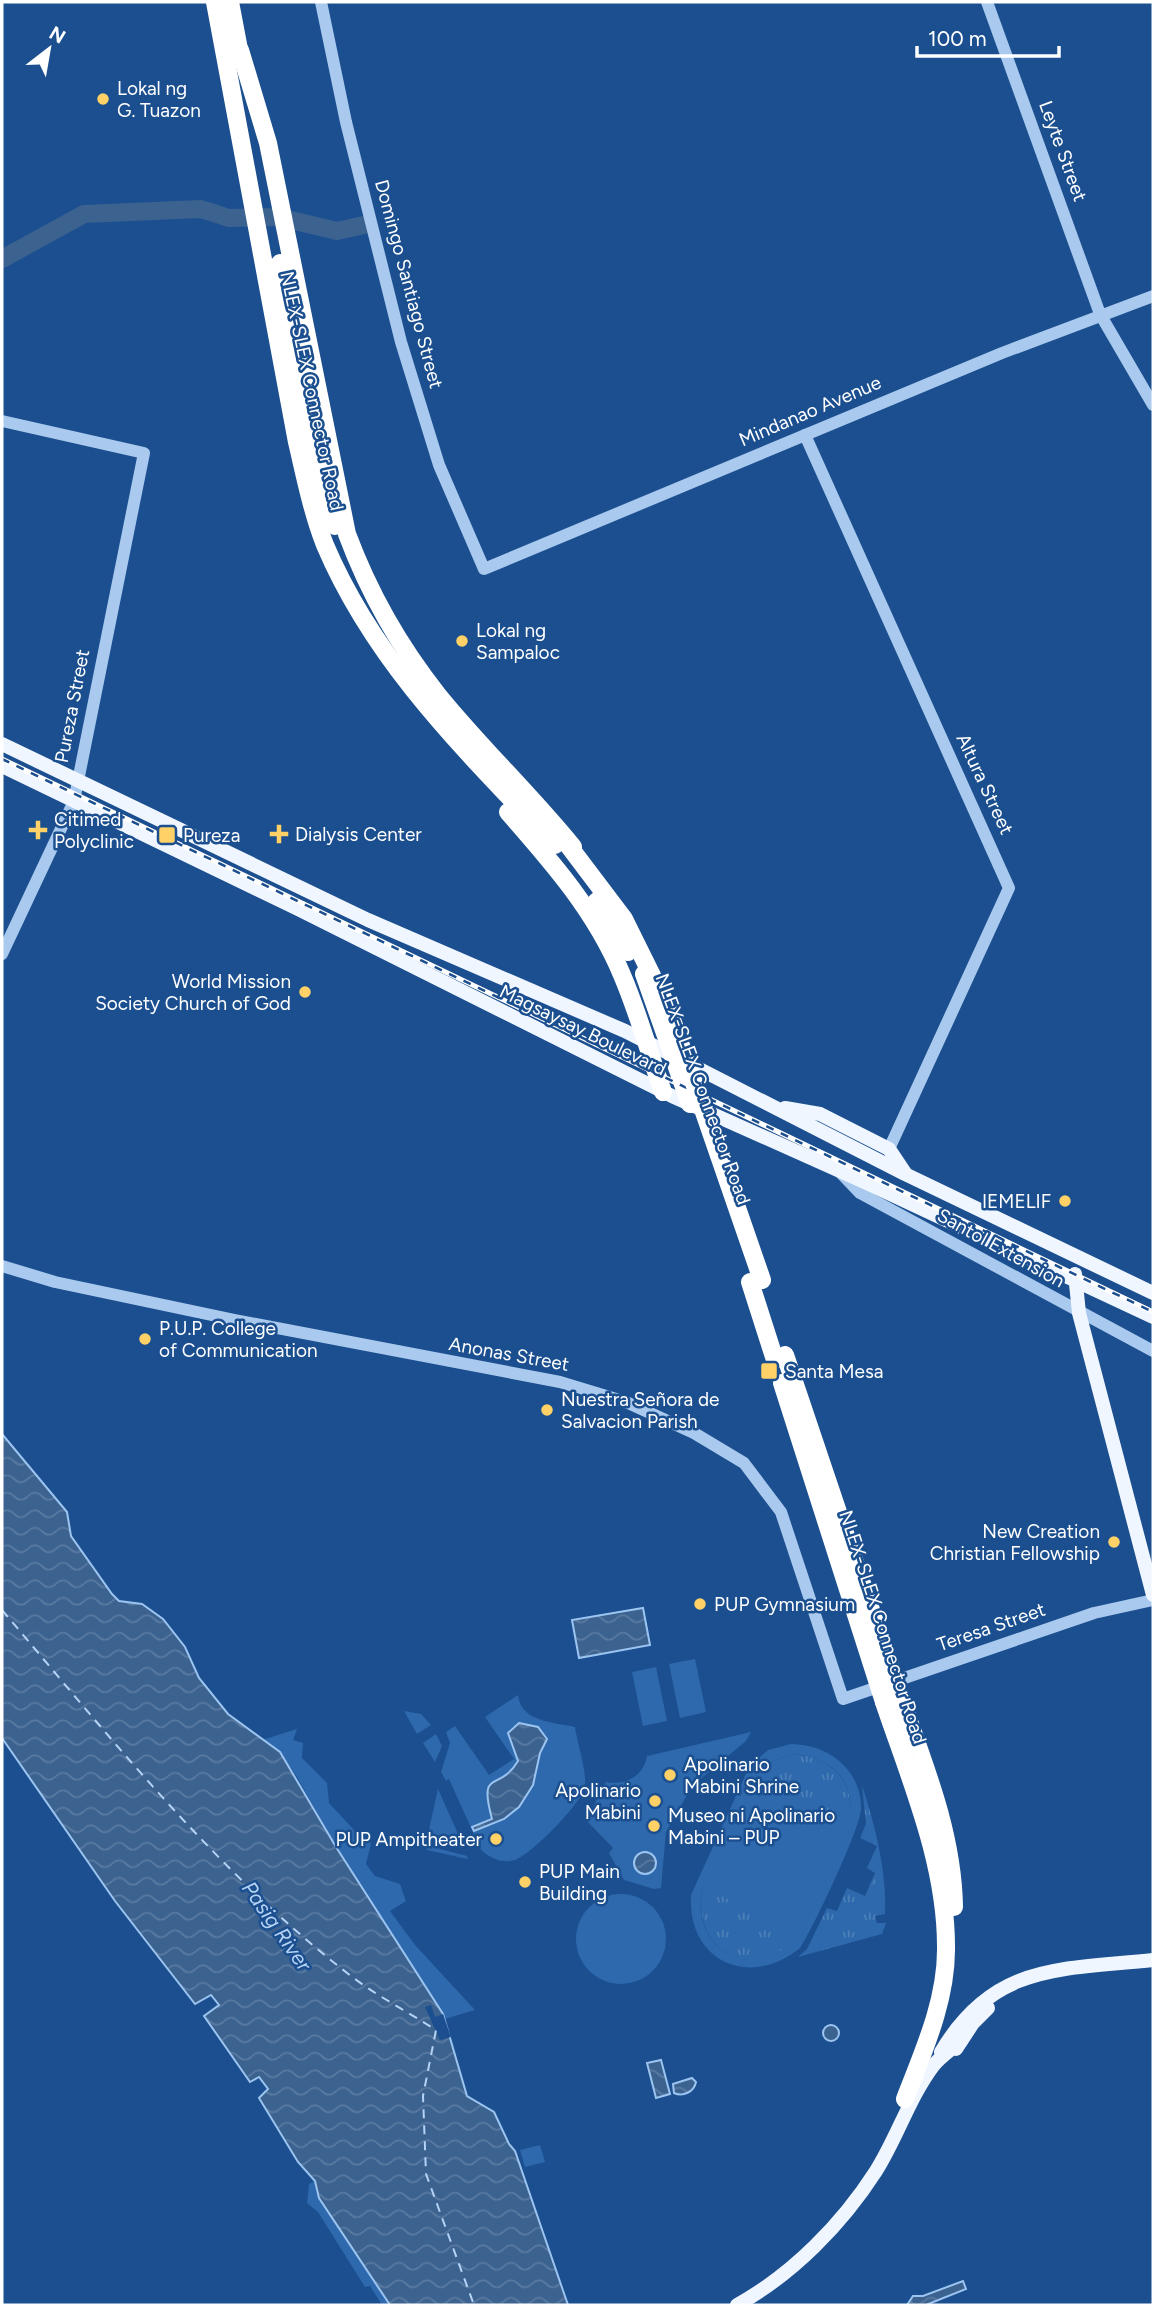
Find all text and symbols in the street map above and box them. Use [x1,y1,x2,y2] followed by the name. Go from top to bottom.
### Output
[14,14,84,84] north arrow
[917,14,1059,58] scale bar
[45,21,70,48] text: N
[928,26,987,51] text: 100 m
[117,77,201,122] place label: Lokal ng G. Tuazon
[95,91,111,107] marker: Lokal ng G. Tuazon
[1034,98,1092,204] street label: Leyte Street
[370,177,448,391] street label: Domingo Santiago Street
[275,269,349,513] street label: NLEX-SLEX Connector Road
[735,371,885,451] street label: Mindanao Avenue
[476,619,560,664] place label: Lokal ng Sampaloc
[454,633,470,649] marker: Lokal ng Sampaloc
[50,647,94,765] street label: Pureza Street
[952,730,1018,838] street label: Altura Street
[54,808,134,853] place label: Citimed Polyclinic
[28,820,48,840] marker: Citimed Polyclinic
[295,823,422,846] place label: Dialysis Center
[183,824,240,847] place label: Pureza
[269,824,289,844] marker: Dialysis Center
[157,825,177,845] marker: Pureza
[95,970,291,1015] place label: World Mission Society Church of God
[650,970,756,1208] street label: NLEX-SLEX Connector Road
[496,980,670,1080] street label: Magsaysay Boulevard
[297,984,313,1000] marker: World Mission Society Church of God
[982,1190,1051,1213] place label: IEMELIF
[1057,1193,1073,1209] marker: IEMELIF
[933,1203,1069,1293] street label: Santol Extension
[159,1317,318,1362] place label: P.U.P. College of Communication
[137,1331,153,1347] marker: P.U.P. College of Communication
[447,1332,571,1376] street label: Anonas Street
[785,1360,883,1383] place label: Santa Mesa
[759,1361,779,1381] marker: Santa Mesa
[561,1388,720,1433] place label: Nuestra Señora de Salvacion Parish
[539,1402,555,1418] marker: Nuestra Señora de Salvacion Parish
[834,1507,932,1747] street label: NLEX-SLEX Connector Road
[930,1520,1100,1565] place label: New Creation Christian Fellowship
[1106,1534,1122,1550] marker: New Creation Christian Fellowship
[714,1593,855,1616] place label: PUP Gymnasium
[692,1596,708,1612] marker: PUP Gymnasium
[934,1598,1048,1656] street label: Teresa Street
[684,1753,799,1798] place label: Apolinario Mabini Shrine
[662,1767,678,1783] marker: Apolinario Mabini Shrine
[555,1779,641,1824] place label: Apolinario Mabini
[647,1793,663,1809] marker: Apolinario Mabini
[668,1804,835,1849] place label: Museo ni Apolinario Mabini – PUP
[646,1818,662,1834] marker: Museo ni Apolinario Mabini – PUP
[335,1828,483,1851] place label: PUP Ampitheater
[488,1831,504,1847] marker: PUP Ampitheater
[539,1860,620,1905] place label: PUP Main Building
[517,1874,533,1890] marker: PUP Main Building
[237,1876,318,1976] water label: Pasig River

